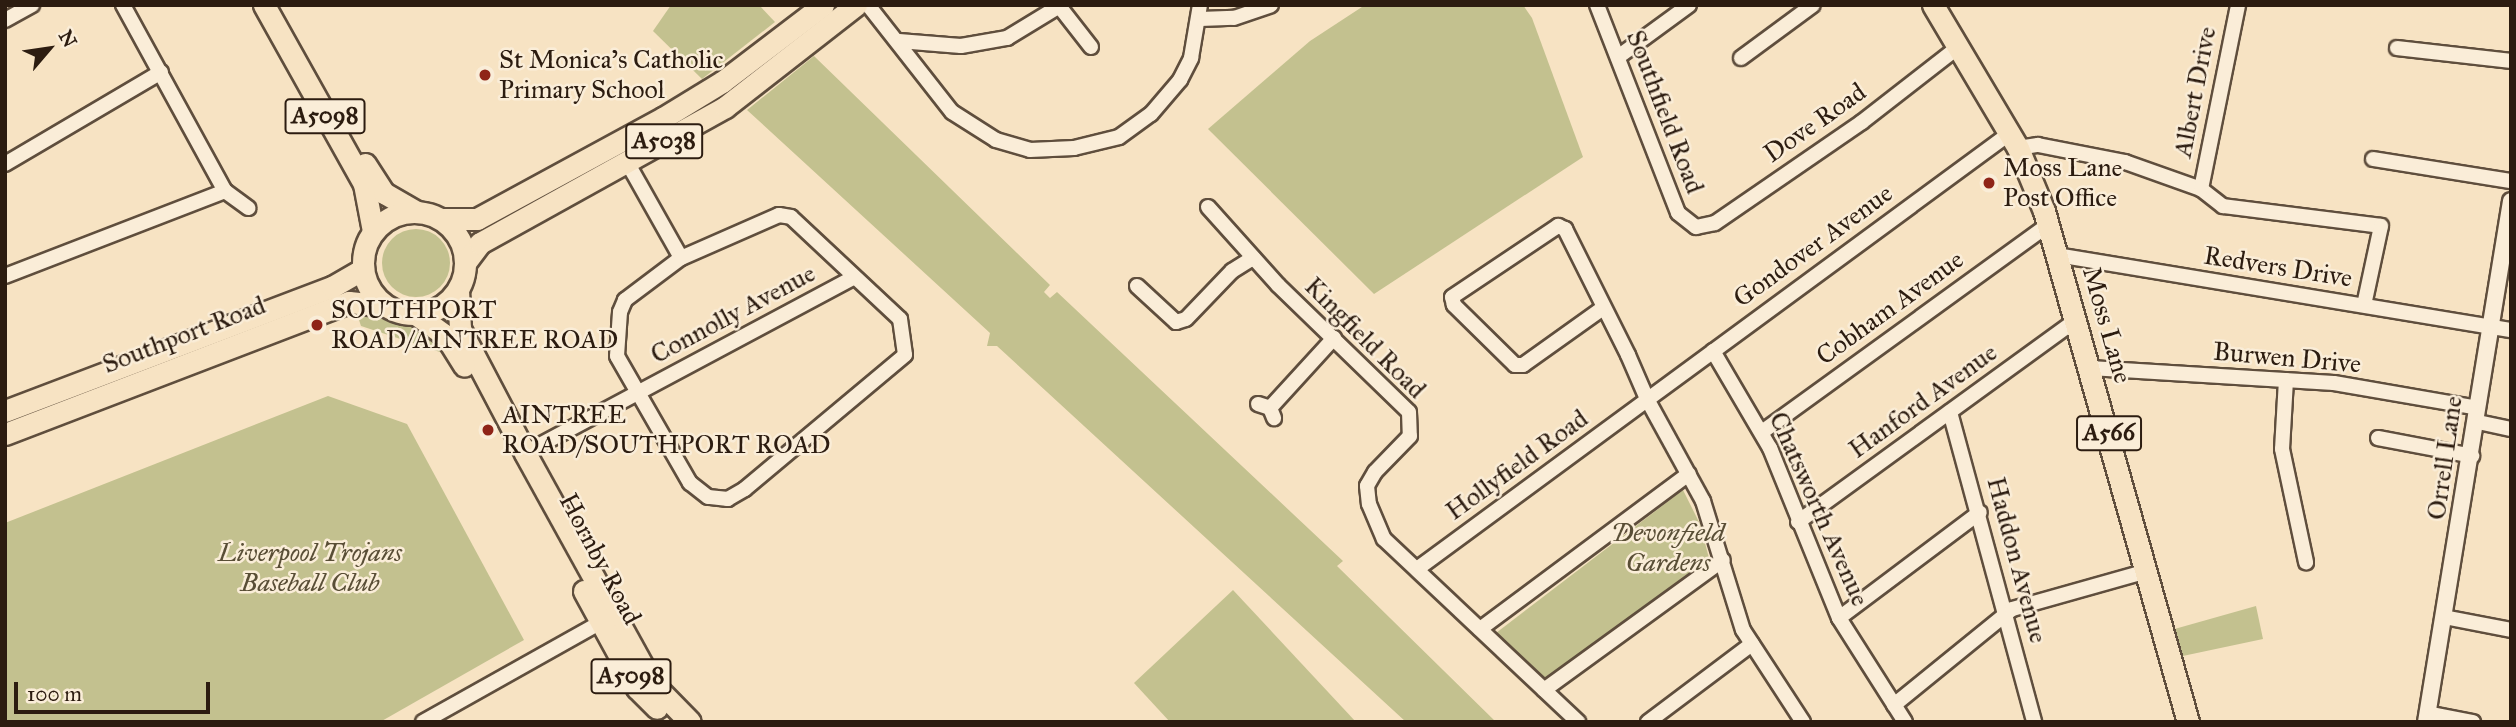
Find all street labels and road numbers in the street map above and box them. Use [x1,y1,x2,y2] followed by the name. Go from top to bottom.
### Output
[2167,24,2223,160] street label: Albert Drive
[1619,26,1711,198] street label: Southfield Road
[1758,76,1872,170] street label: Dove Road
[283,96,367,136] road number: A5098
[624,120,704,162] road number: A5038
[1727,178,1899,314] street label: Gondover Avenue
[2202,240,2354,294] street label: Redvers Drive
[1810,244,1970,372] street label: Cobham Avenue
[645,258,821,370] street label: Connolly Avenue
[2076,263,2138,387] street label: Moss Lane
[1298,271,1432,405] street label: Kingfield Road
[98,290,270,380] street label: Southport Road
[2212,336,2362,380] street label: Burwen Drive
[1843,337,2003,465] street label: Hanford Avenue
[2421,394,2469,522] street label: Orrell Lane
[1440,403,1594,527] street label: Hollyfield Road
[1762,407,1876,611] street label: Chatsworth Avenue
[2076,412,2142,453] road number: A566
[1980,474,2054,646] street label: Haddon Avenue
[552,488,648,630] street label: Hornby Road
[589,656,673,696] road number: A5098

